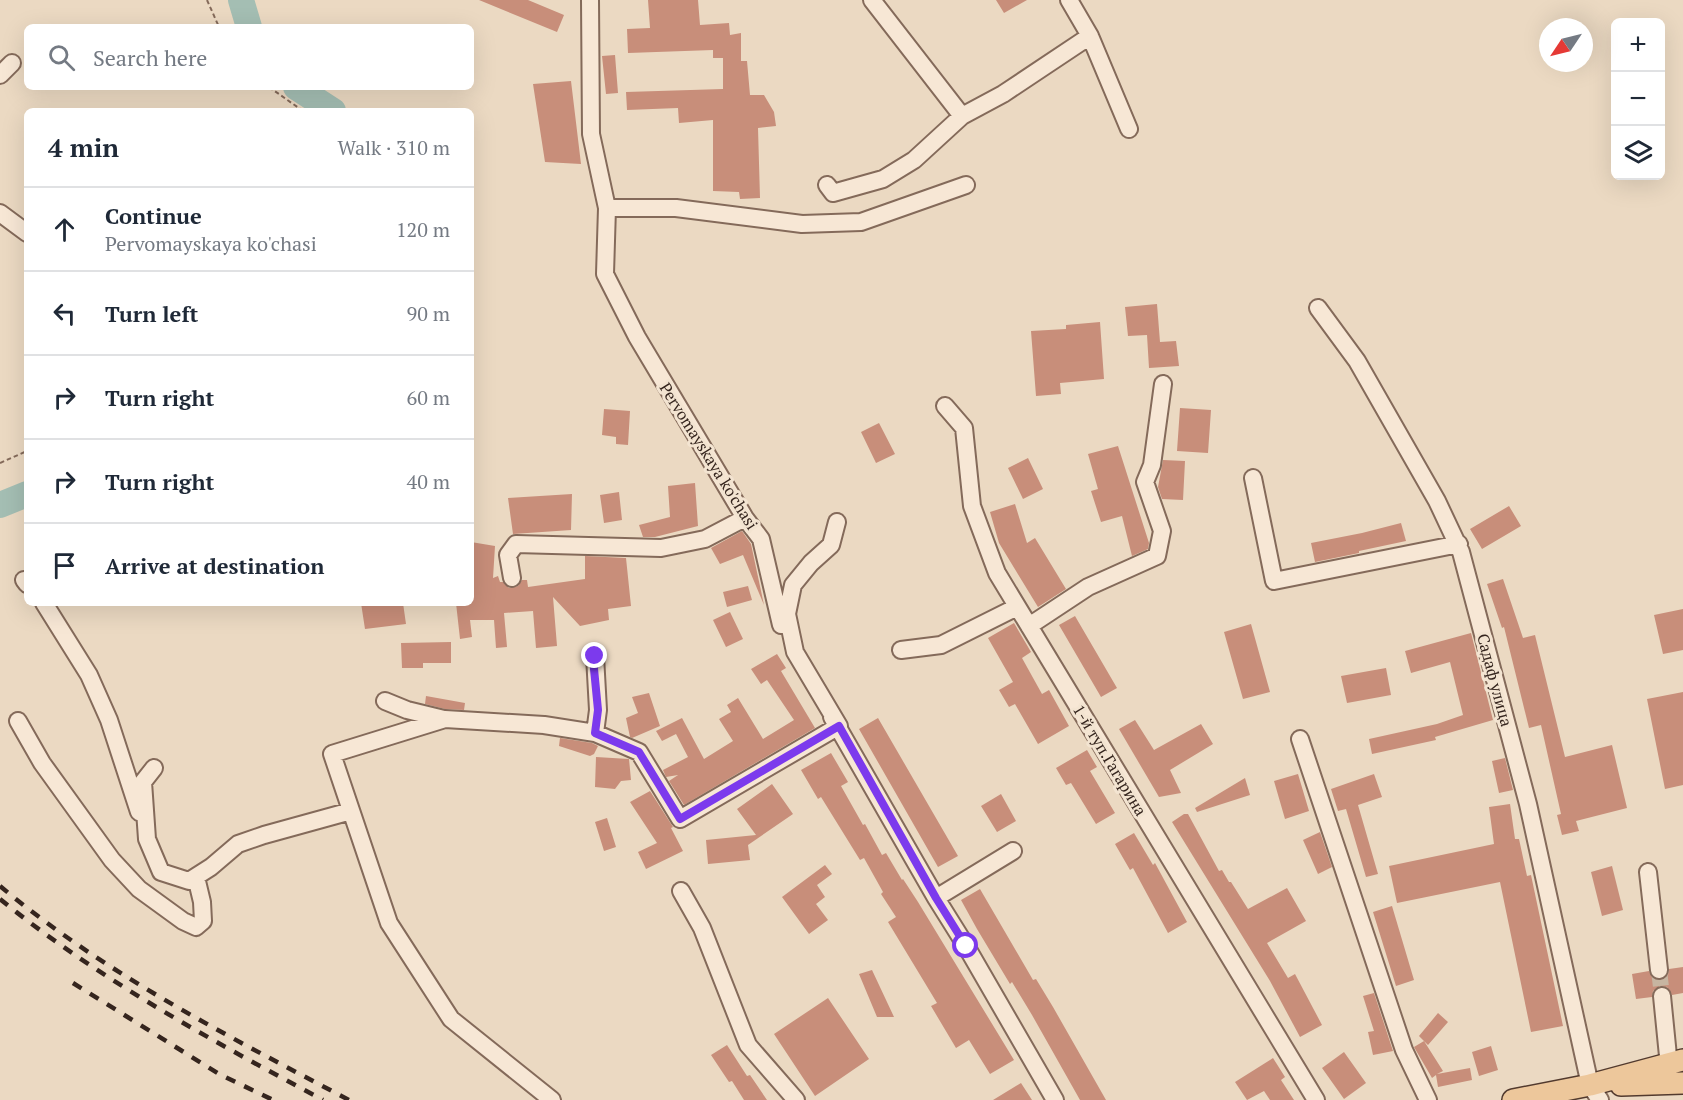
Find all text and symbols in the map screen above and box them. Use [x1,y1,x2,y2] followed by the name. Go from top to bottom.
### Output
[1539,18,1593,72] north arrow
[1611,18,1665,180] map controls
[1611,18,1665,72] button: +
[24,24,474,90] search box
[45,41,78,74] icon: search
[93,43,207,72] text: Search here
[1611,72,1665,126] button: −
[1611,126,1665,180] button: layers
[48,130,119,164] text: 4 min
[338,134,450,161] text: Walk · 310 m
[105,201,202,230] text: Continue
[48,213,81,246] icon: ahead
[396,216,450,243] text: 120 m
[105,230,317,257] text: Pervomayskaya ko'chasi
[48,297,81,330] icon: left
[105,299,198,328] text: Turn left
[407,300,450,327] text: 90 m
[655,378,763,534] street label: Pervomayskaya ko'chasi
[48,381,81,414] icon: right
[105,383,214,412] text: Turn right
[407,384,450,411] text: 60 m
[48,465,81,498] icon: right
[105,467,214,496] text: Turn right
[407,468,450,495] text: 40 m
[48,549,81,582] icon: arrive
[105,551,324,580] text: Arrive at destination
[1472,631,1518,729] street label: Садаф улица
[581,642,607,668] route end
[1068,700,1152,820] street label: 1-й туп.Гагарина
[952,932,978,958] route start

